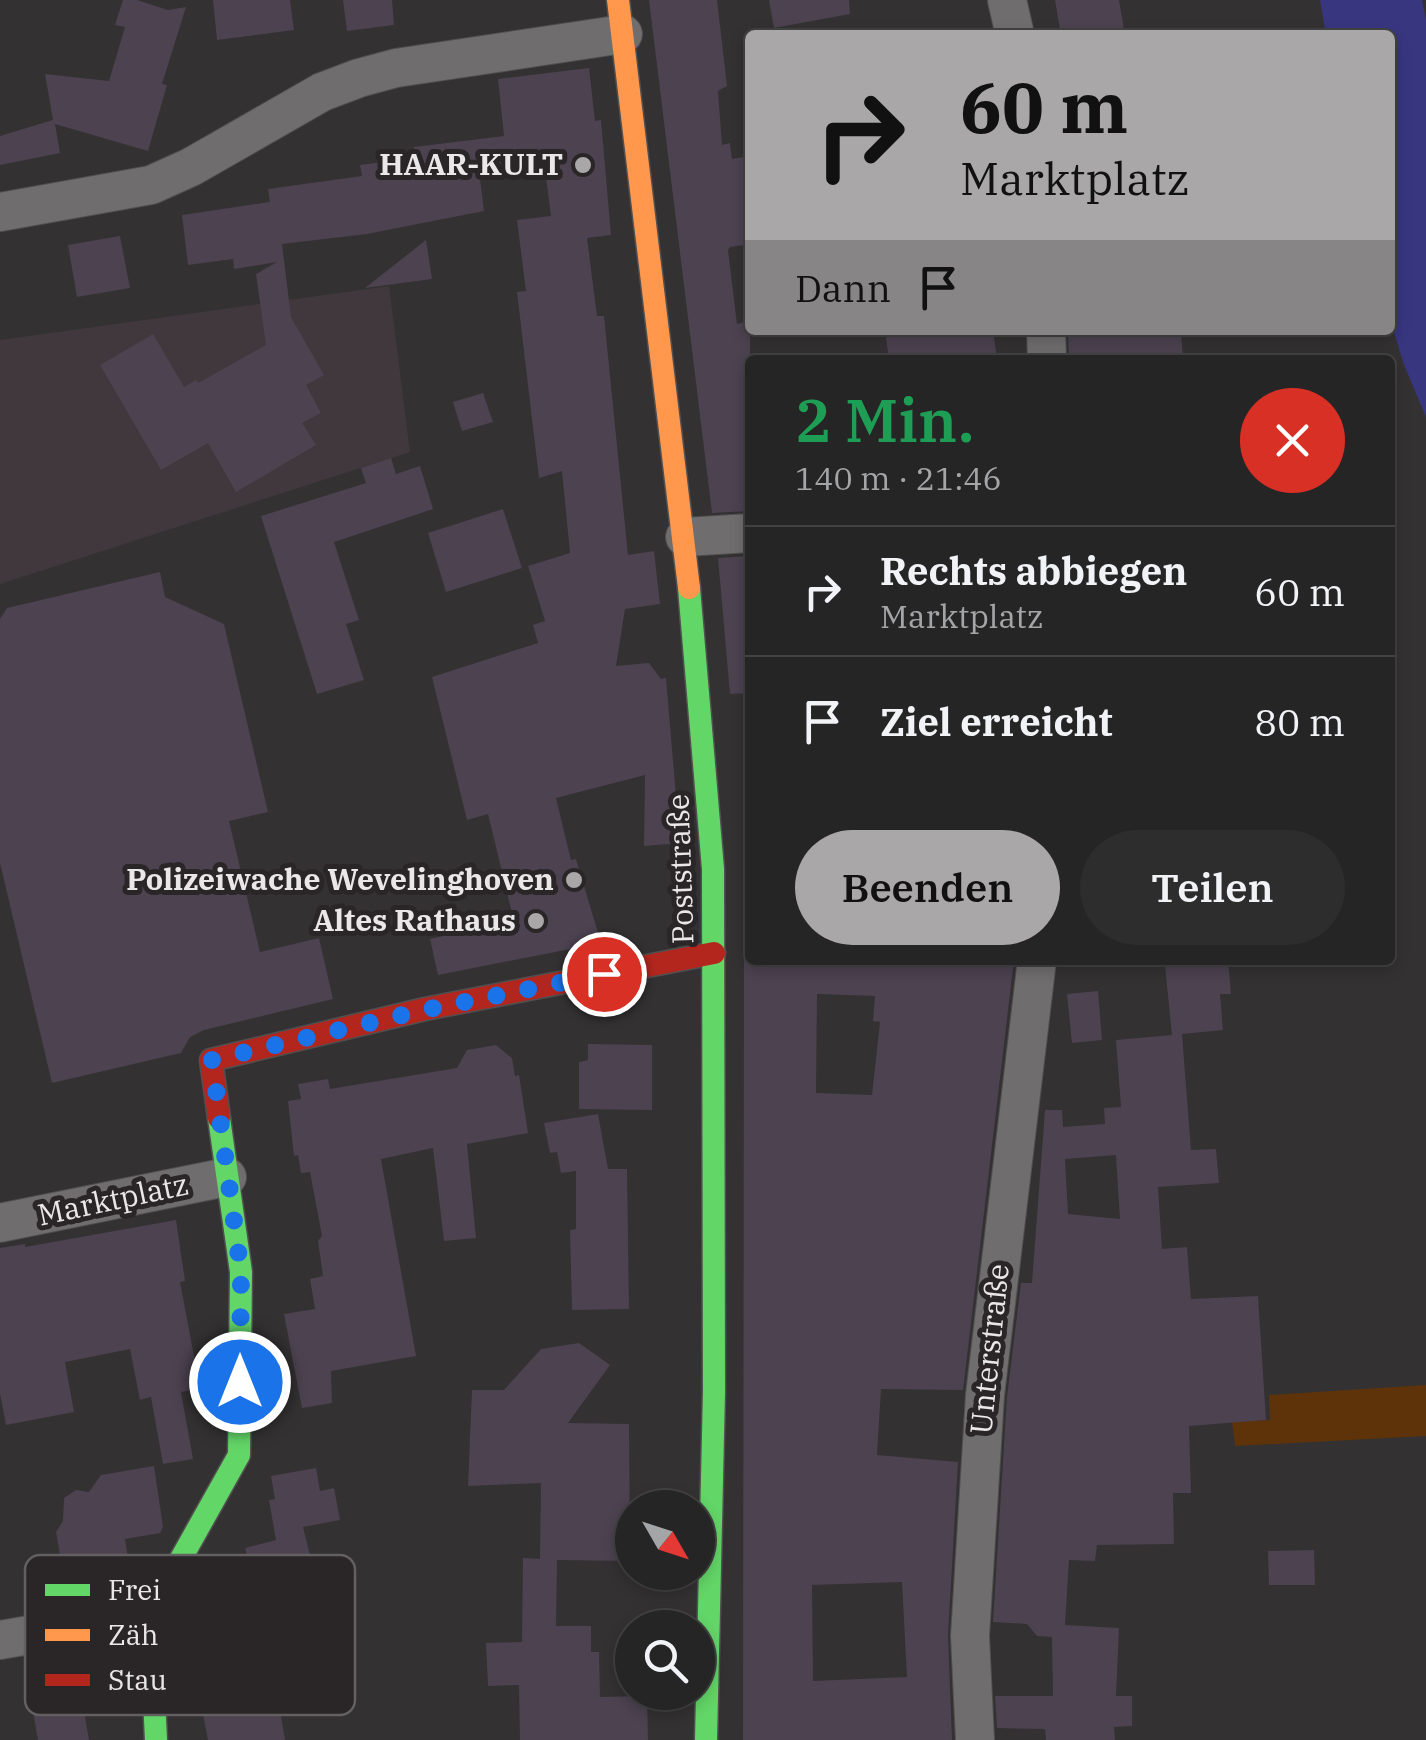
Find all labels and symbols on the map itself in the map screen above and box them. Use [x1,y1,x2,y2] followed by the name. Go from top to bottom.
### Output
[379,144,563,183] place label: HAAR-KULT
[572,154,594,176] marker: HAAR-KULT
[657,793,702,945] street label: Poststraße
[126,859,554,898] place label: Polizeiwache Wevelinghoven
[563,869,585,891] marker: Polizeiwache Wevelinghoven
[313,900,516,939] place label: Altes Rathaus
[525,910,547,932] marker: Altes Rathaus
[562,932,647,1017] pin
[34,1164,192,1234] street label: Marktplatz
[960,1262,1017,1436] street label: Unterstraße
[188,1330,292,1434] position arrow
[615,1490,715,1590] north arrow
[25,1555,355,1715] legend
[108,1571,161,1608] text: Frei
[108,1616,159,1653] text: Zäh
[108,1661,167,1698] text: Stau

